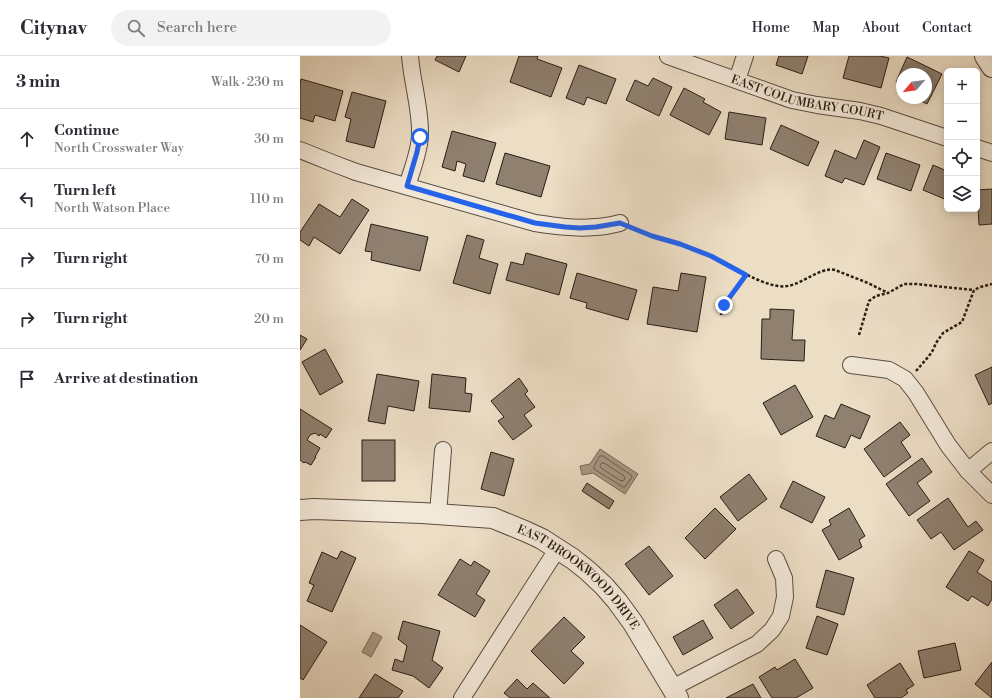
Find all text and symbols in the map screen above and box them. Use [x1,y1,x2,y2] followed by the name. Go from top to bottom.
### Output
[111,10,391,46] search box
[20,16,87,40] text: Citynav
[125,17,147,39] icon: search
[157,18,237,37] text: Search here
[752,19,790,37] text: Home
[812,19,840,37] text: Map
[862,19,900,37] text: About
[922,19,972,37] text: Contact
[896,68,932,104] north arrow
[944,68,980,212] map controls
[944,68,980,104] button: +
[16,71,60,93] text: 3 min
[729,72,885,124] street label: EAST COLUMBARY COURT
[211,74,284,90] text: Walk · 230 m
[944,104,980,140] button: −
[54,121,119,140] text: Continue
[16,128,38,150] icon: ahead
[411,128,429,146] route start
[254,131,284,147] text: 30 m
[54,140,184,156] text: North Crosswater Way
[944,140,980,176] button: locate
[944,176,980,212] button: layers
[54,181,116,200] text: Turn left
[16,188,38,210] icon: left
[250,191,284,207] text: 110 m
[54,200,170,216] text: North Watson Place
[16,248,38,270] icon: right
[54,249,128,268] text: Turn right
[255,251,284,267] text: 70 m
[715,296,733,314] route end
[16,308,38,330] icon: right
[54,309,128,328] text: Turn right
[254,311,284,327] text: 20 m
[16,368,38,390] icon: arrive
[54,369,198,388] text: Arrive at destination
[515,522,642,632] street label: EAST BROOKWOOD DRIVE

